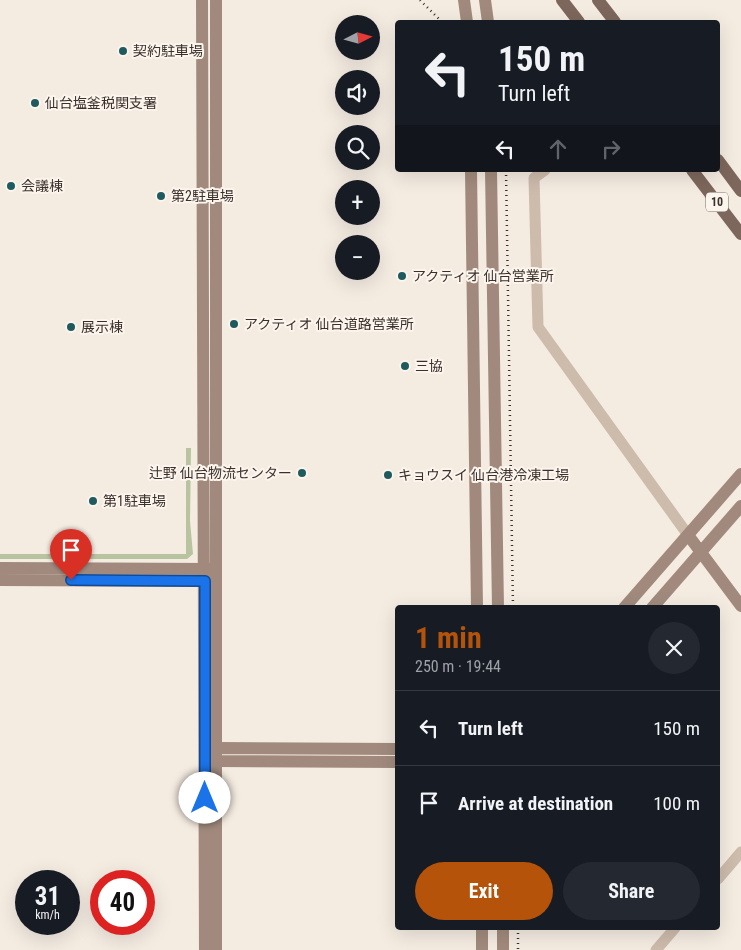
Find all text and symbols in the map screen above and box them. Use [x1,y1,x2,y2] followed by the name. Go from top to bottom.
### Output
[335,15,380,60] north arrow
[335,15,380,280] map controls
[498,39,585,80] text: 150 m
[415,40,480,105] icon: left
[133,43,203,59] place label: 契約駐車場
[117,45,129,57] marker: 契約駐車場
[335,70,380,115] button: sound
[498,81,570,106] text: Turn left
[45,95,157,111] place label: 仙台塩釜税関支署
[29,97,41,109] marker: 仙台塩釜税関支署
[335,125,380,170] button: search
[491,135,519,163] icon: left
[544,135,572,163] icon: ahead
[597,135,625,163] icon: right
[21,178,63,194] place label: 会議棟
[5,180,17,192] marker: 会議棟
[335,180,380,225] button: +
[171,188,234,204] place label: 第2駐車場
[155,190,167,202] marker: 第2駐車場
[706,192,728,212] road number: 10
[335,235,380,280] button: −
[412,268,554,284] place label: アクティオ 仙台営業所
[396,270,408,282] marker: アクティオ 仙台営業所
[244,316,414,332] place label: アクティオ 仙台道路営業所
[228,318,240,330] marker: アクティオ 仙台道路営業所
[81,319,123,335] place label: 展示棟
[65,321,77,333] marker: 展示棟
[415,358,443,374] place label: 三協
[399,360,411,372] marker: 三協
[149,465,292,481] place label: 辻野 仙台物流センター
[296,467,308,479] marker: 辻野 仙台物流センター
[398,467,569,483] place label: キョウスイ 仙台港冷凍工場
[382,469,394,481] marker: キョウスイ 仙台港冷凍工場
[103,493,166,509] place label: 第1駐車場
[87,495,99,507] marker: 第1駐車場
[50,529,92,580] pin
[57,536,85,564] icon: arrive
[415,620,482,655] text: 1 min
[648,622,700,674] button: close
[415,657,501,676] text: 250 m · 19:44
[415,714,443,742] icon: left
[458,717,523,740] text: Turn left
[653,717,700,740] text: 150 m
[178,771,230,823] position arrow
[415,789,443,817] icon: arrive
[458,792,613,815] text: Arrive at destination
[653,792,700,815] text: 100 m
[415,862,553,920] button: Exit
[563,862,700,920] button: Share
[90,870,155,935] speed limit sign: 40
[35,882,60,911] text: 31
[35,908,60,922] text: km/h

